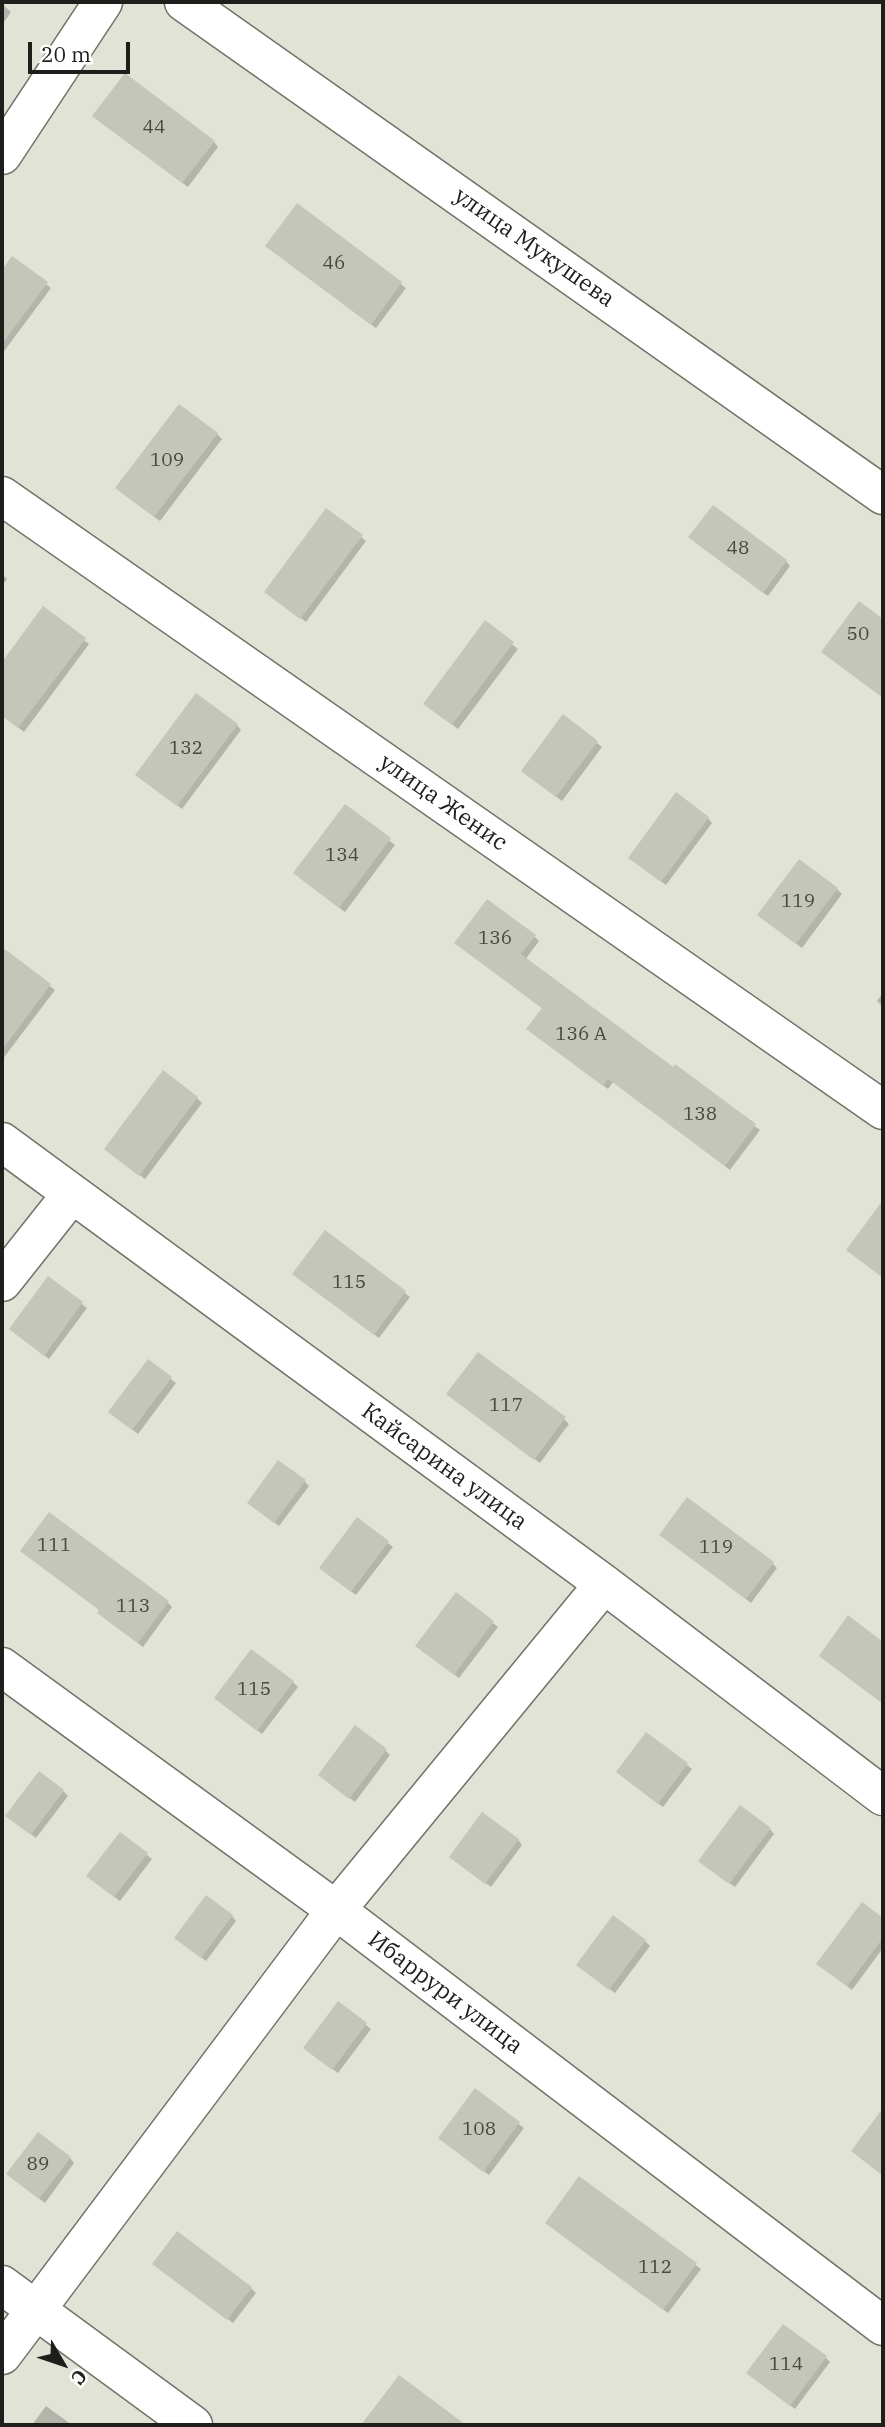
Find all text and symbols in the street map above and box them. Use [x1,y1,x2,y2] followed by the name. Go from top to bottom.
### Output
[32,28,133,72] scale bar
[41,40,91,68] text: 20 m
[143,117,165,139] house number: 44
[448,182,620,314] street label: улица Мукушева
[323,253,345,275] house number: 46
[150,450,184,472] house number: 109
[727,538,749,560] house number: 48
[847,624,869,646] house number: 50
[169,738,203,760] house number: 132
[374,749,512,857] street label: улица Женис
[325,845,359,867] house number: 134
[781,891,815,913] house number: 119
[478,928,512,950] house number: 136
[555,1024,607,1046] house number: 136 А
[683,1104,717,1126] house number: 138
[332,1272,366,1294] house number: 115
[489,1395,523,1417] house number: 117
[356,1398,532,1536] street label: Кайсарина улица
[37,1535,71,1557] house number: 111
[699,1537,733,1559] house number: 119
[116,1596,150,1618] house number: 113
[237,1679,271,1701] house number: 115
[362,1926,528,2060] street label: Ибаррури улица
[462,2119,496,2141] house number: 108
[27,2154,49,2176] house number: 89
[638,2257,672,2279] house number: 112
[28,2329,98,2399] north arrow
[769,2354,803,2376] house number: 114
[66,2365,93,2390] text: С

